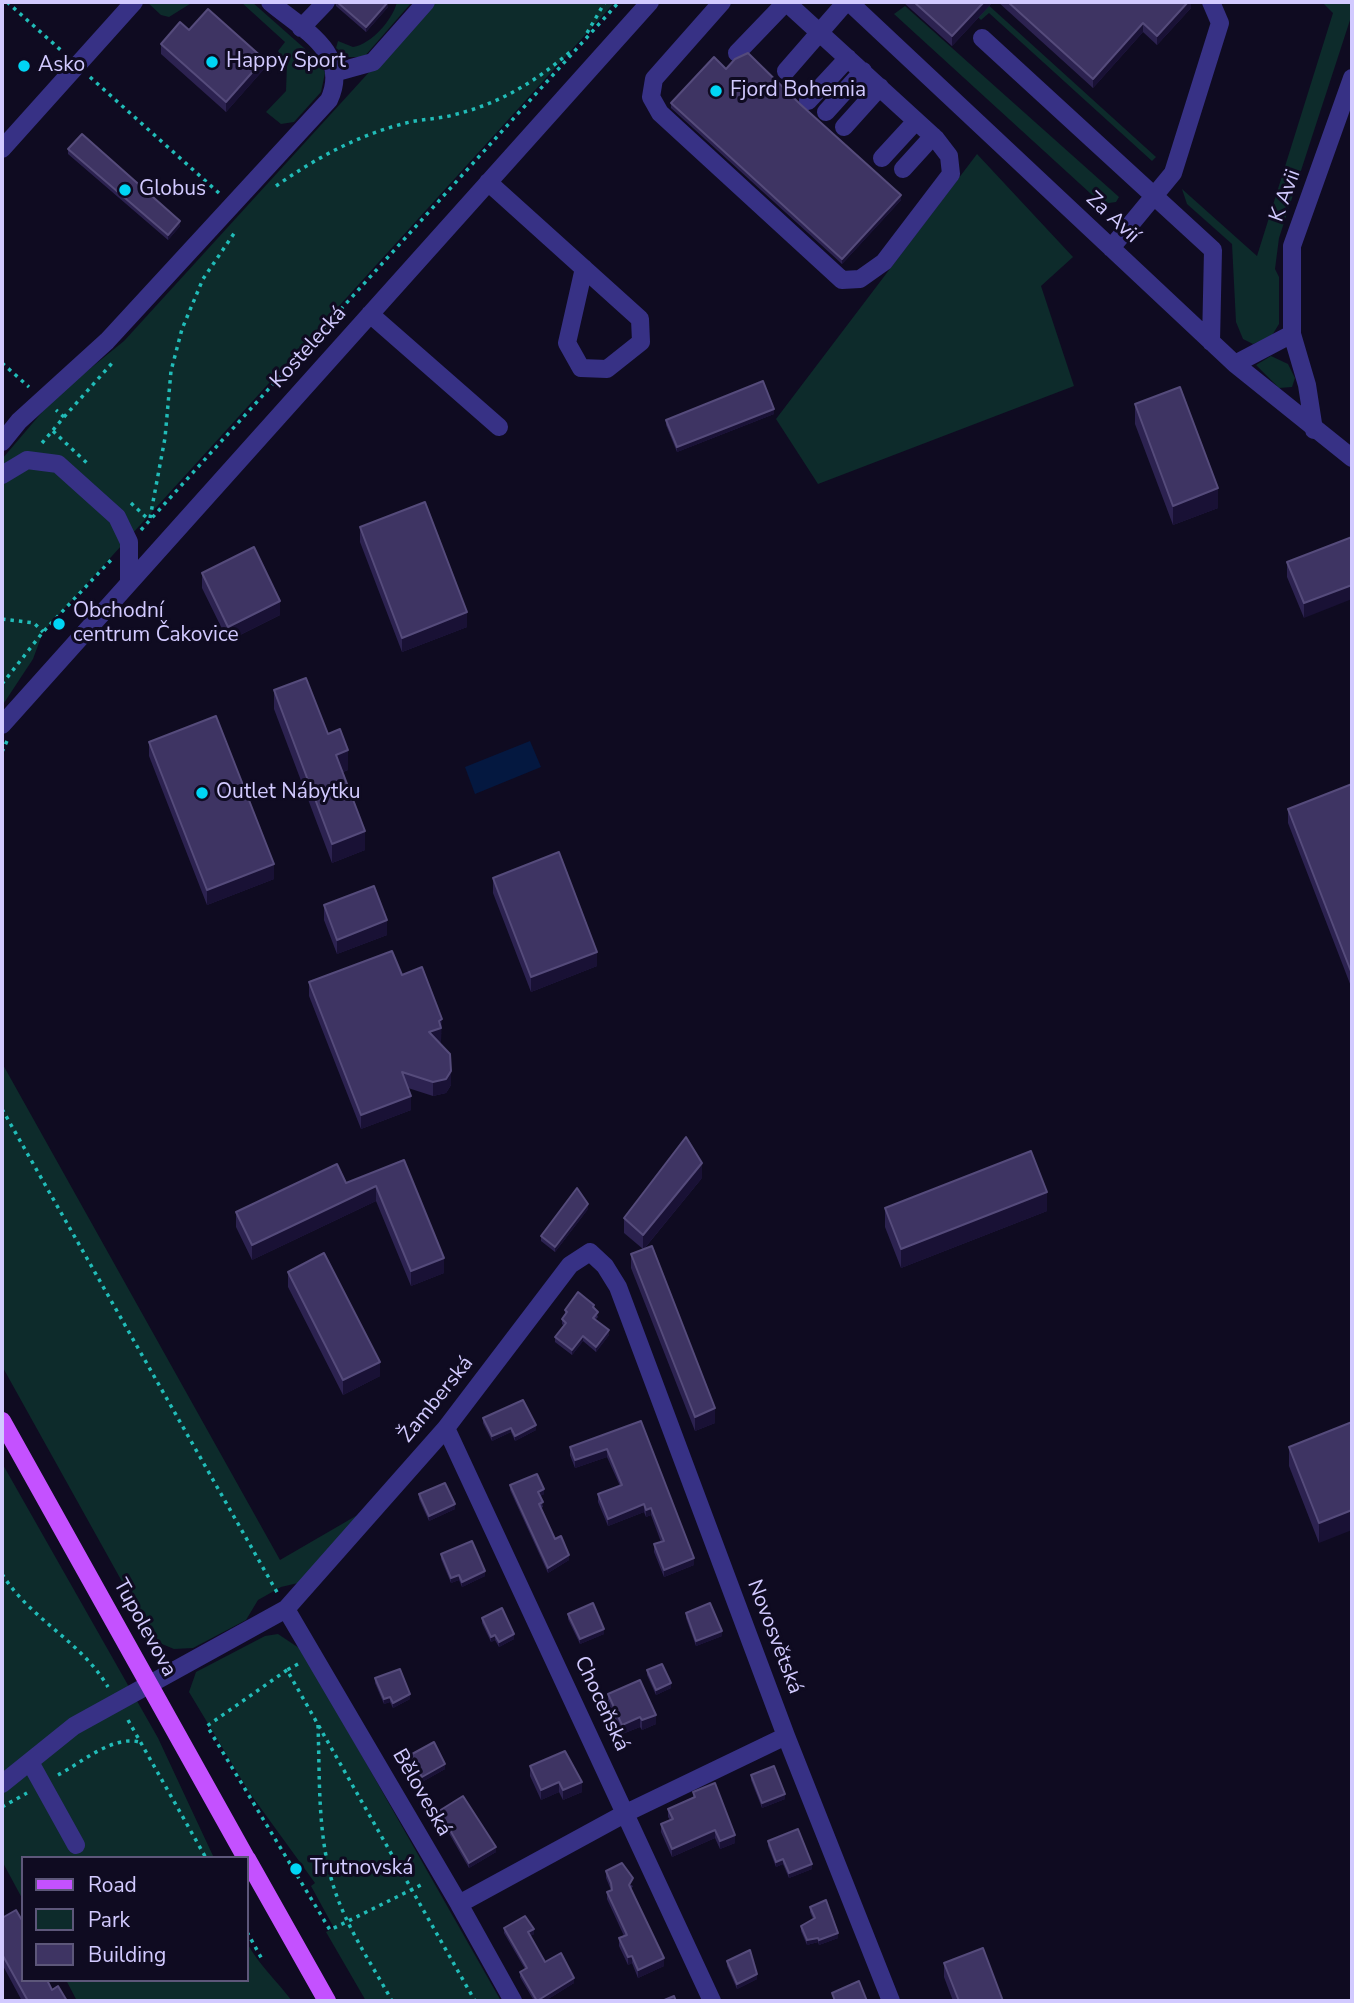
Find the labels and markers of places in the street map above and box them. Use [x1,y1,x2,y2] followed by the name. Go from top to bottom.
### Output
[226,49,346,75] place label: Happy Sport
[38,53,85,79] place label: Asko
[204,54,220,70] marker: Happy Sport
[16,58,32,74] marker: Asko
[730,78,866,104] place label: Fjord Bohemia
[708,83,724,99] marker: Fjord Bohemia
[139,177,206,203] place label: Globus
[117,182,133,198] marker: Globus
[73,599,239,649] place label: Obchodní centrum Čakovice
[51,616,67,632] marker: Obchodní centrum Čakovice
[216,780,361,806] place label: Outlet Nábytku
[194,785,210,801] marker: Outlet Nábytku
[310,1856,413,1882] place label: Trutnovská
[288,1861,304,1877] marker: Trutnovská

